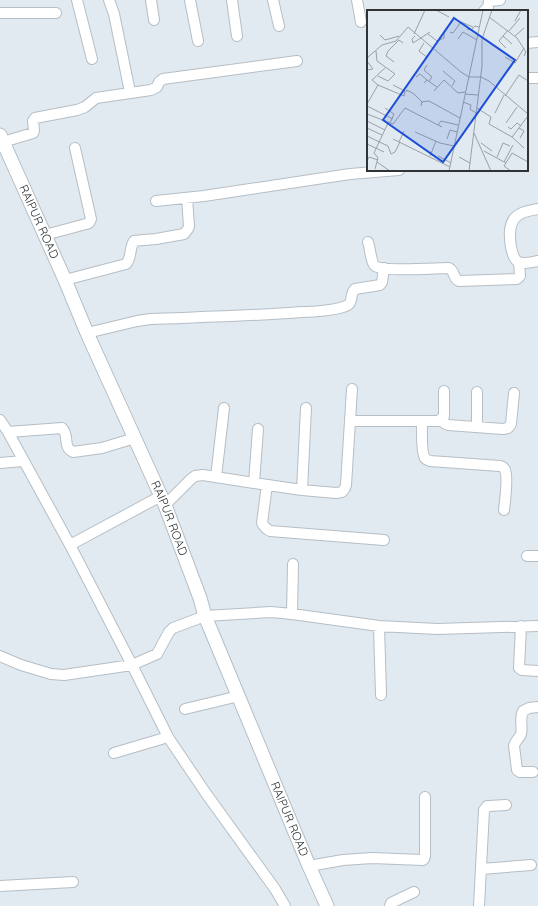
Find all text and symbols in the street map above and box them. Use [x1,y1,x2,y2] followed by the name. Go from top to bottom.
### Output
[367,10,528,171] inset map
[16,182,63,261] street label: RAIPUR ROAD
[148,478,191,558] street label: RAIPUR ROAD
[268,779,312,859] street label: RAIPUR ROAD

